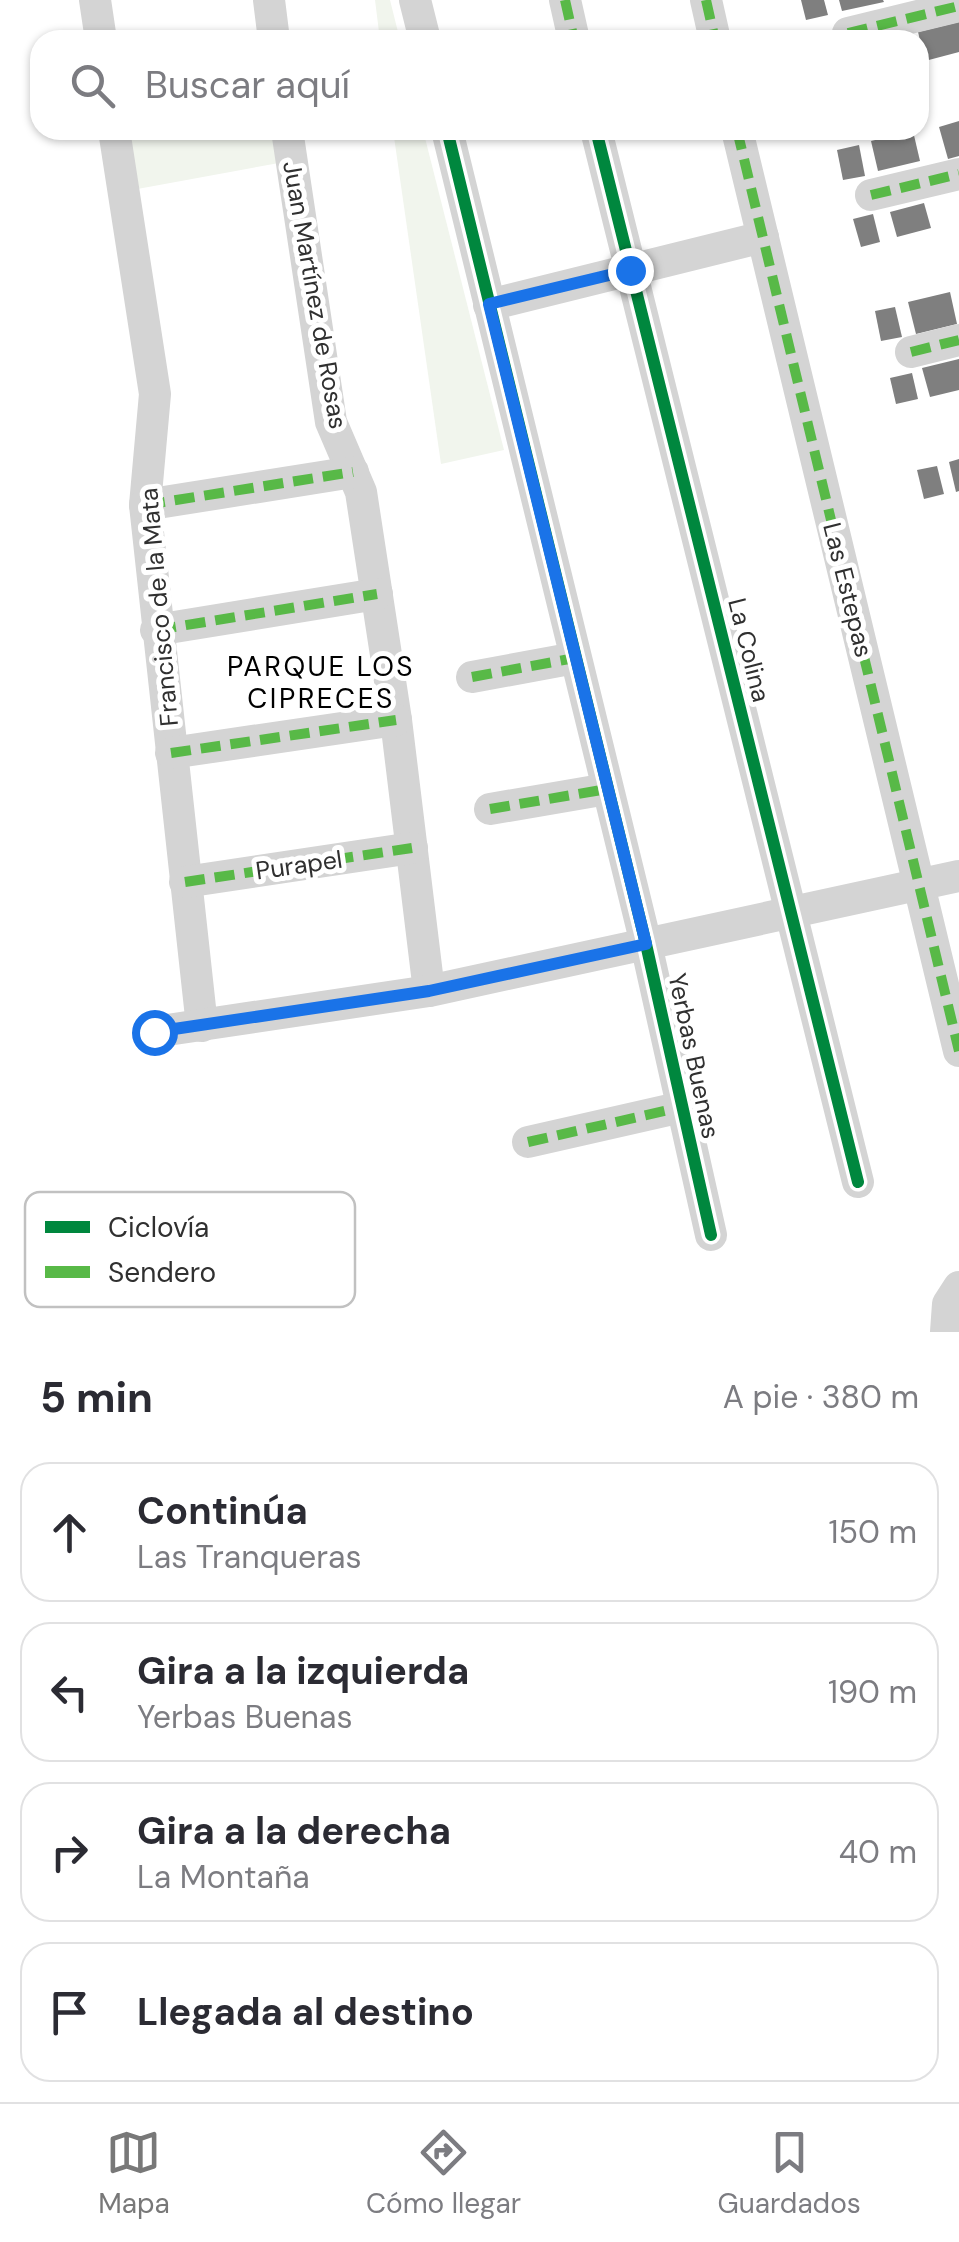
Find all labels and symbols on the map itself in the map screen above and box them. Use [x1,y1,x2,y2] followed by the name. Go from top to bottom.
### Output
[275,158,355,432] street label: Juan Martínez de Rosas
[608,248,654,294] route end
[132,486,186,728] street label: Francisco de la Mata
[815,519,881,661] street label: Las Estepas
[720,595,778,705] street label: La Colina
[227,648,415,717] district label: PARQUE LOS CIPRECES
[254,843,344,887] street label: Purapel
[660,970,728,1142] street label: Yerbas Buenas
[132,1010,178,1056] route start
[25,1192,355,1307] legend
[108,1209,209,1246] text: Ciclovía
[108,1254,216,1291] text: Sendero

